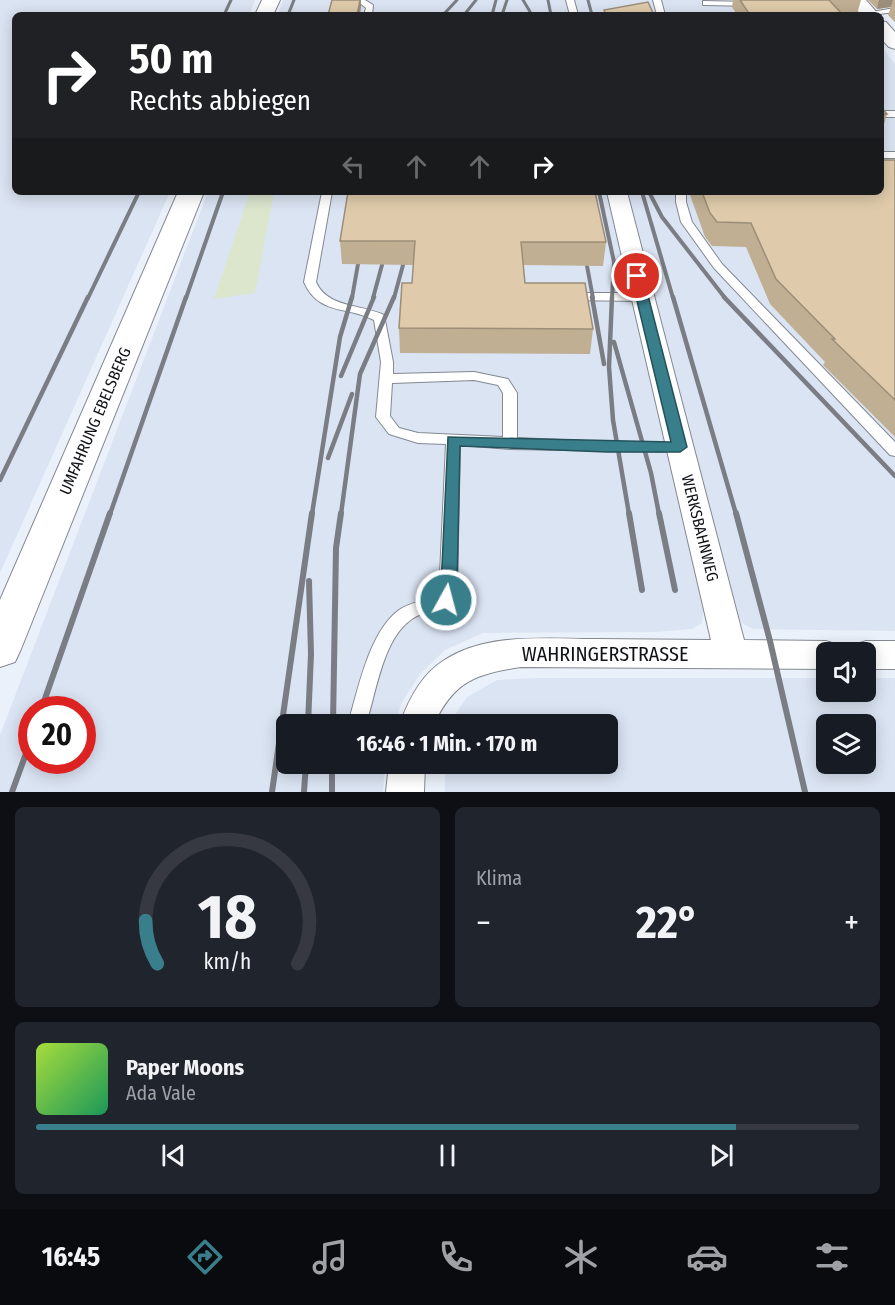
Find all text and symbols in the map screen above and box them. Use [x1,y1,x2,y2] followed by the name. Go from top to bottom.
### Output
[129,34,213,84] text: 50 m
[30,36,108,114] icon: right
[129,85,311,117] text: Rechts abbiegen
[337,150,370,183] icon: left
[400,150,433,183] icon: ahead
[463,150,496,183] icon: ahead
[526,150,559,183] icon: right
[611,250,662,301] pin
[620,259,653,292] icon: arrive
[55,344,135,498] street label: UMFAHRUNG EBELSBERG
[678,473,722,583] street label: WERKSBAHNWEG
[414,568,478,632] position arrow
[522,642,688,666] street label: WAHRINGERSTRASSE
[816,642,876,774] map controls
[816,642,876,702] button: sound
[18,696,96,774] speed limit sign: 20
[816,714,876,774] button: layers
[357,730,537,757] text: 16:46 · 1 Min. · 170 m
[476,866,522,890] text: Klima
[198,880,257,955] text: 18
[636,896,699,950] text: 22°
[476,903,491,943] text: −
[844,903,859,943] text: +
[204,949,251,975] text: km/h
[126,1054,244,1081] text: Paper Moons
[126,1081,196,1105] text: Ada Vale
[157,1139,190,1172] icon: previous
[431,1139,464,1172] icon: pause
[705,1139,738,1172] icon: next
[184,1236,226,1278] icon: directions
[309,1236,351,1278] icon: music
[435,1236,477,1278] icon: phone
[560,1236,602,1278] icon: climate
[686,1236,728,1278] icon: car
[811,1236,853,1278] icon: filters
[42,1241,100,1273] text: 16:45

